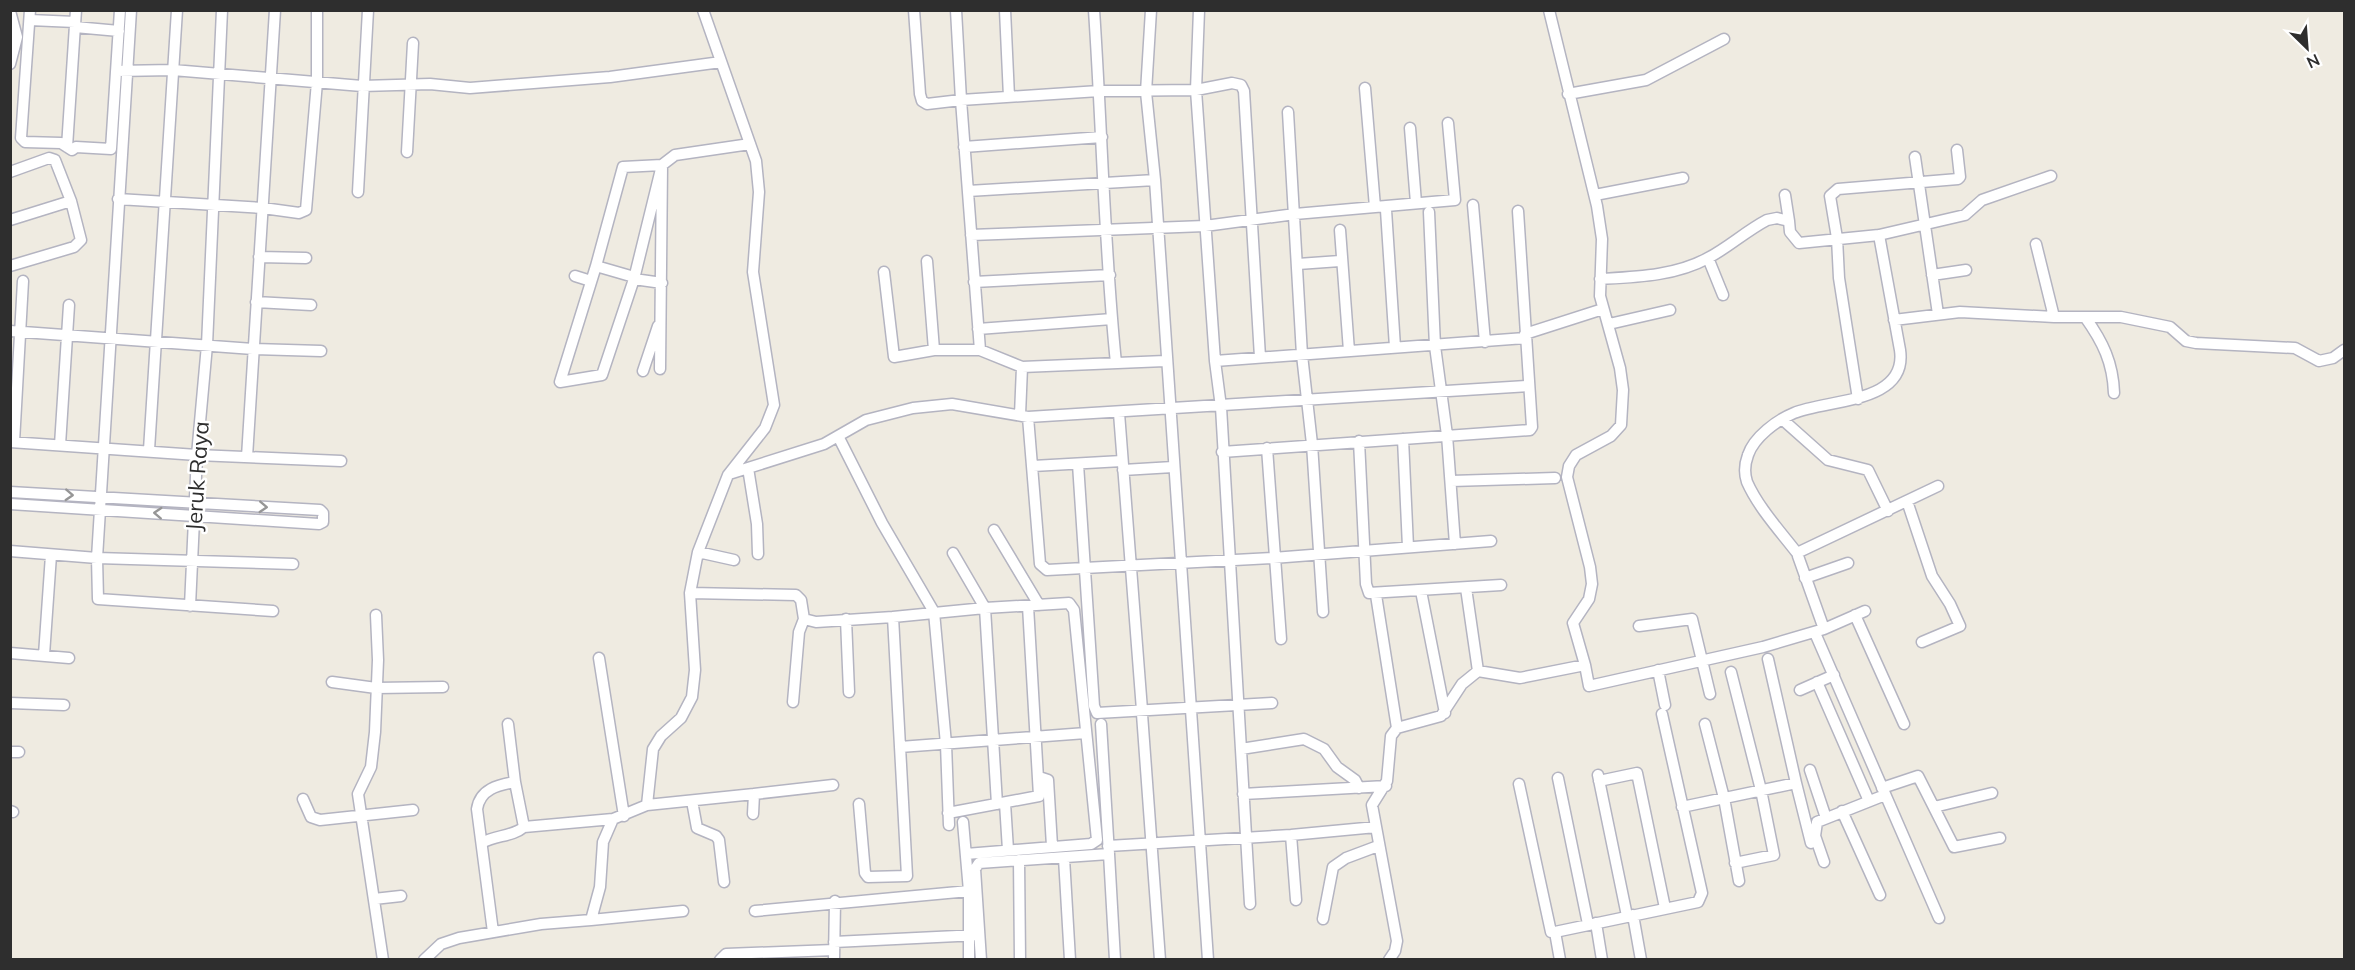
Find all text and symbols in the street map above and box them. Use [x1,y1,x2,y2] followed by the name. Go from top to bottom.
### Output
[2277,18,2337,78] north arrow
[2304,50,2323,73] text: N
[179,420,215,532] street label: Jeruk Raya
[64,488,73,501] one-way arrow
[259,501,268,514] one-way arrow
[153,507,162,520] one-way arrow

